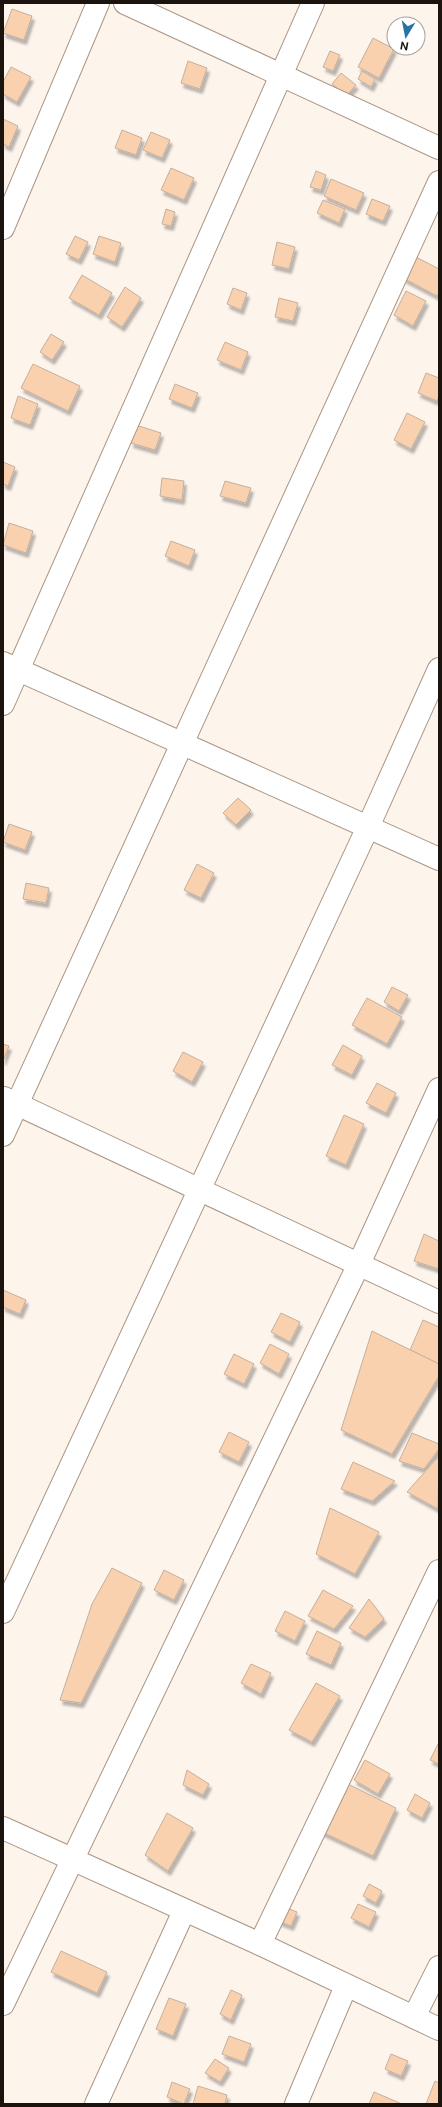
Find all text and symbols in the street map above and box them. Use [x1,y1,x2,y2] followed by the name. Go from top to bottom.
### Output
[386,16,426,56] north arrow
[399,39,410,53] text: N

